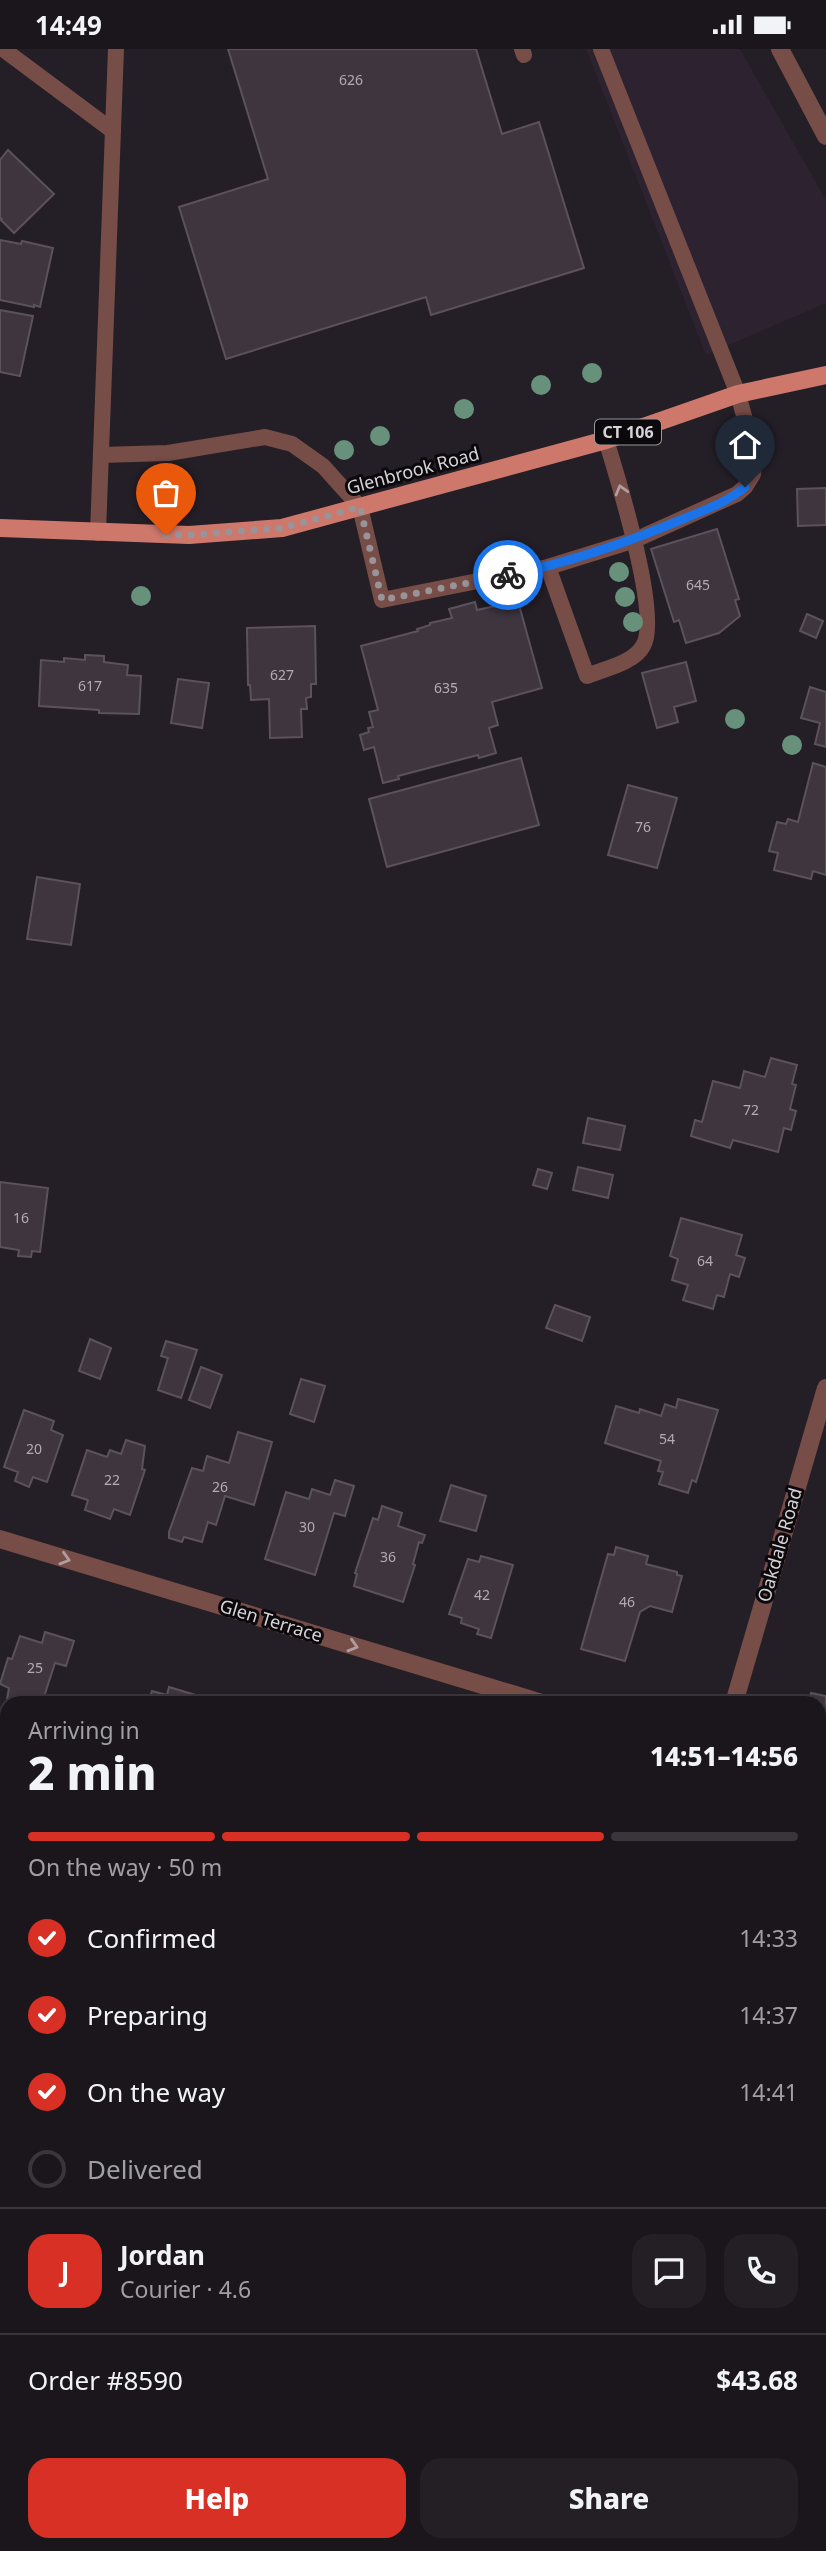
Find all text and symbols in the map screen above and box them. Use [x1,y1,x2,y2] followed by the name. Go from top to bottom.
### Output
[35,7,102,43] text: 14:49
[339,70,363,89] house number: 626
[715,415,775,487] pin
[595,419,661,445] road number: CT 106
[726,426,764,464] icon: home
[344,441,482,499] street label: Glenbrook Road
[136,463,196,535] pin
[147,474,185,512] icon: bag
[614,484,629,496] one-way arrow
[473,540,543,610] courier
[489,556,527,594] icon: bike
[686,575,710,594] house number: 645
[270,665,294,684] house number: 627
[78,676,102,695] house number: 617
[434,678,458,697] house number: 635
[635,817,651,836] house number: 76
[743,1100,759,1119] house number: 72
[13,1208,29,1227] house number: 16
[697,1251,713,1270] house number: 64
[659,1429,675,1448] house number: 54
[26,1439,42,1458] house number: 20
[104,1470,120,1489] house number: 22
[212,1477,228,1496] house number: 26
[751,1485,807,1605] street label: Oakdale Road
[299,1517,315,1536] house number: 30
[380,1547,396,1566] house number: 36
[59,1550,71,1565] one-way arrow
[474,1585,490,1604] house number: 42
[619,1592,635,1611] house number: 46
[217,1593,325,1647] street label: Glen Terrace
[347,1637,359,1652] one-way arrow
[27,1658,43,1677] house number: 25
[28,1714,140,1746] text: Arriving in
[650,1738,798,1774] text: 14:51–14:56
[28,1741,157,1803] text: 2 min
[28,1851,222,1883] text: On the way · 50 m
[28,1919,66,1957] icon: check
[87,1920,217,1956] text: Confirmed
[739,1922,798,1954] text: 14:33
[28,1996,66,2034] icon: check
[87,1997,208,2033] text: Preparing
[739,1999,798,2031] text: 14:37
[28,2073,66,2111] icon: check
[87,2074,225,2110] text: On the way
[739,2076,798,2108] text: 14:41
[87,2151,203,2187] text: Delivered
[632,2234,706,2308] button: chat
[724,2234,798,2308] button: phone
[120,2237,205,2273] text: Jordan
[61,2253,69,2289] text: J
[120,2273,251,2305] text: Courier · 4.6
[28,2362,183,2398] text: Order #8590
[716,2362,798,2398] text: $43.68
[28,2458,406,2538] button: Help
[420,2458,798,2538] button: Share

